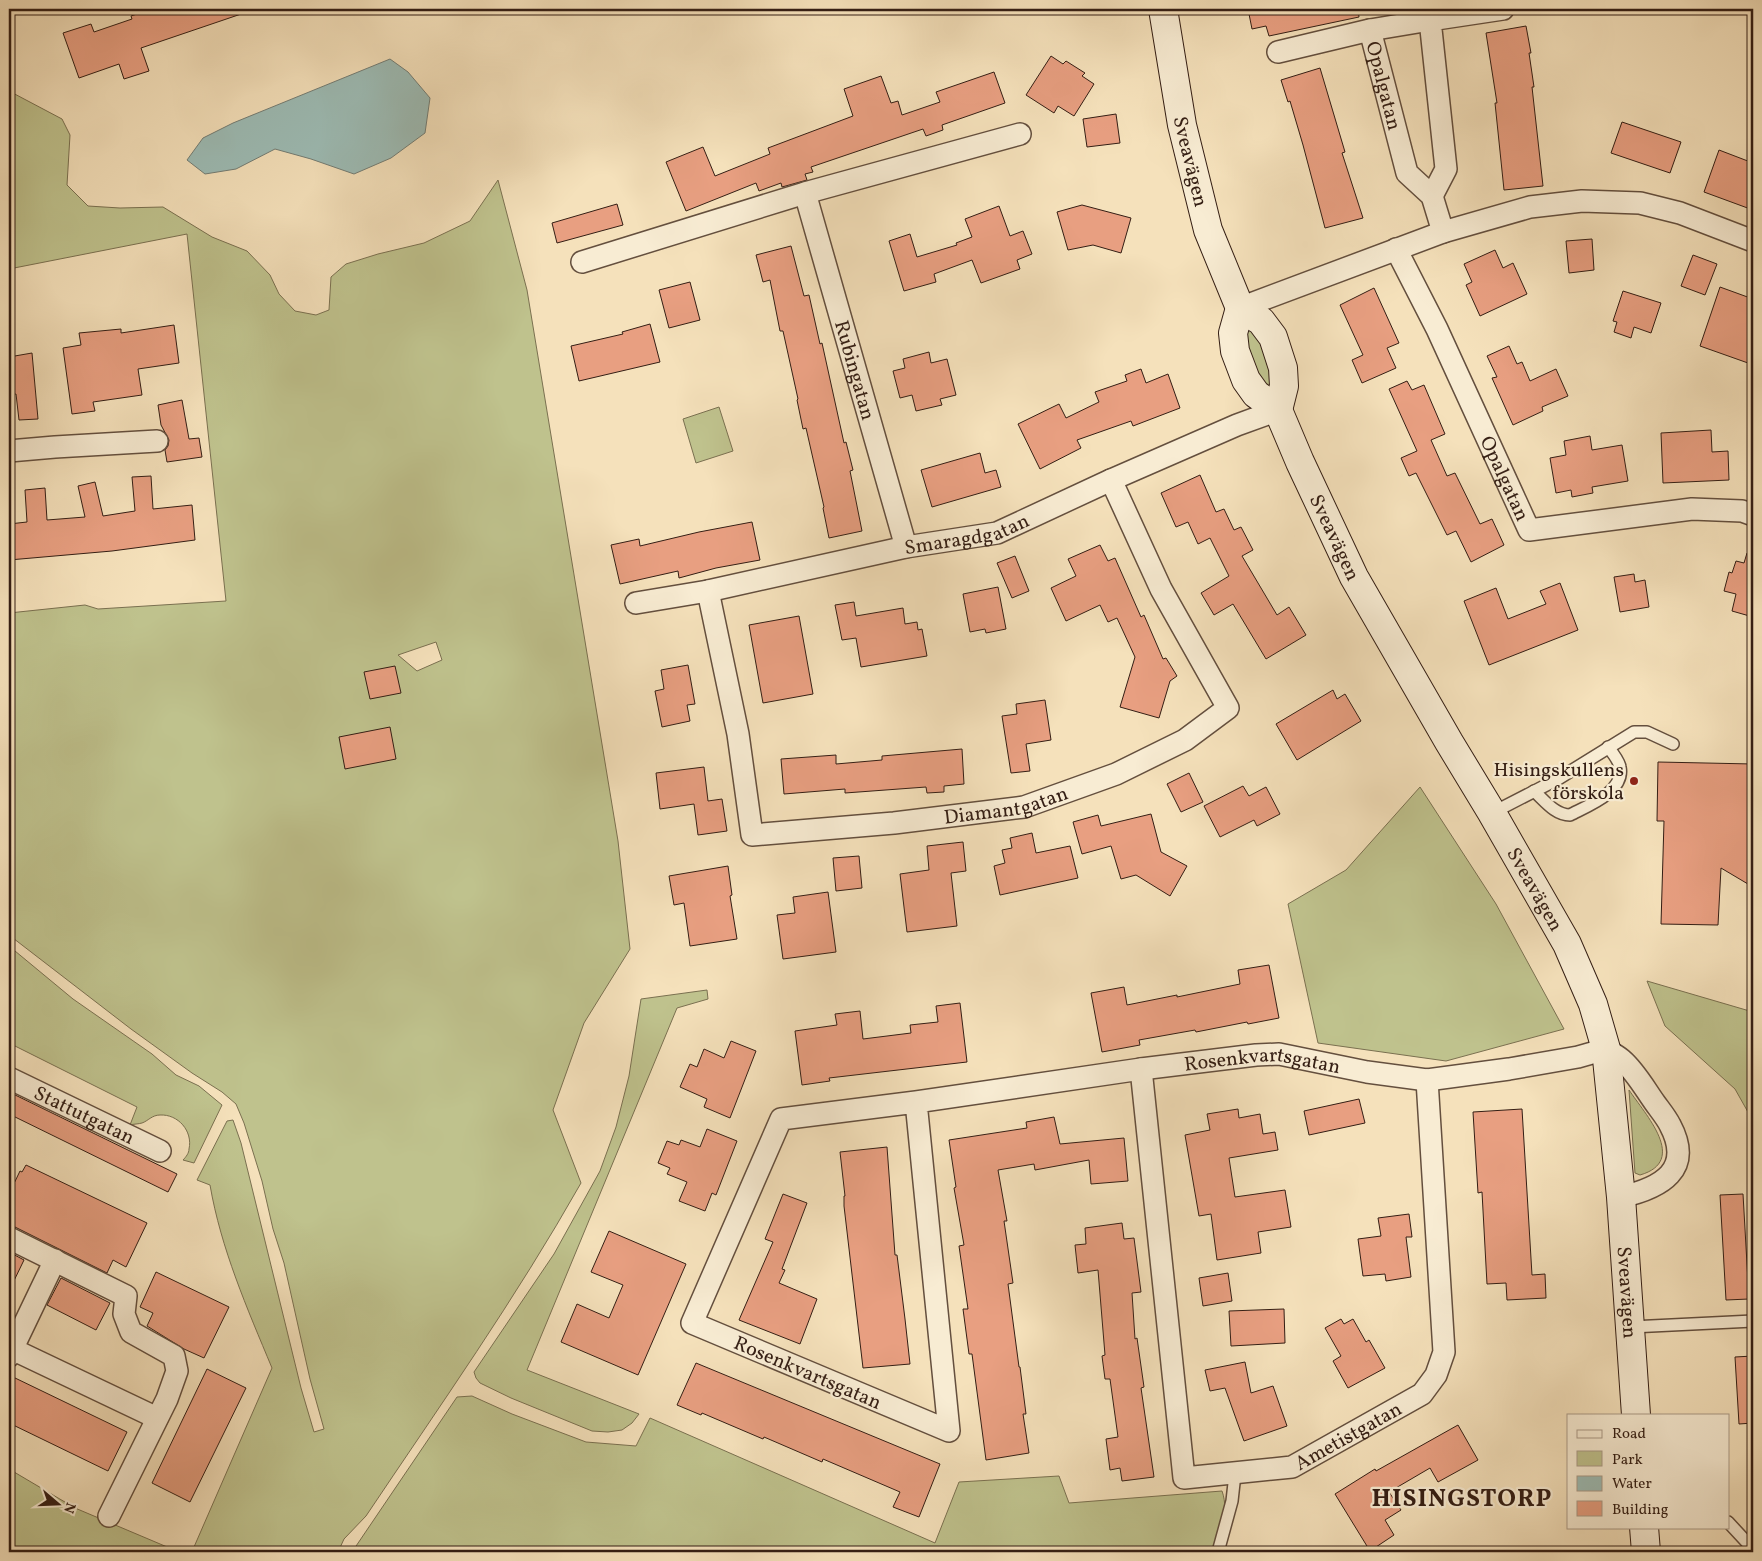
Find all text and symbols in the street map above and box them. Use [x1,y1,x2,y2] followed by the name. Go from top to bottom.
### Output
[1358,39,1407,134] street label: Opalgatan
[1165,114,1214,210] street label: Sveavägen
[826,317,881,424] street label: Rubingatan
[1472,432,1535,526] street label: Opalgatan
[1301,490,1366,586] street label: Sveavägen
[903,508,1034,563] street label: Smaragdgatan
[1494,757,1624,808] place label: Hisingskullens förskola
[1628,775,1640,787] marker: Hisingskullens förskola
[943,780,1072,833] street label: Diamantgatan
[1499,843,1569,937] street label: Sveavägen
[1183,1042,1343,1082] street label: Rosenkvartsgatan
[29,1080,139,1153] street label: Stattutgatan
[1608,1245,1643,1340] street label: Sveavägen
[729,1330,885,1418] street label: Rosenkvartsgatan
[1290,1396,1408,1479] street label: Ametistgatan
[1567,1414,1730,1528] legend
[1612,1424,1646,1445] text: Road
[1612,1450,1643,1471] text: Park
[1612,1474,1652,1495] text: Water
[32,1478,82,1528] north arrow
[1372,1482,1552,1517] district label: HISINGSTORP
[58,1500,80,1516] text: N
[1612,1500,1669,1521] text: Building

